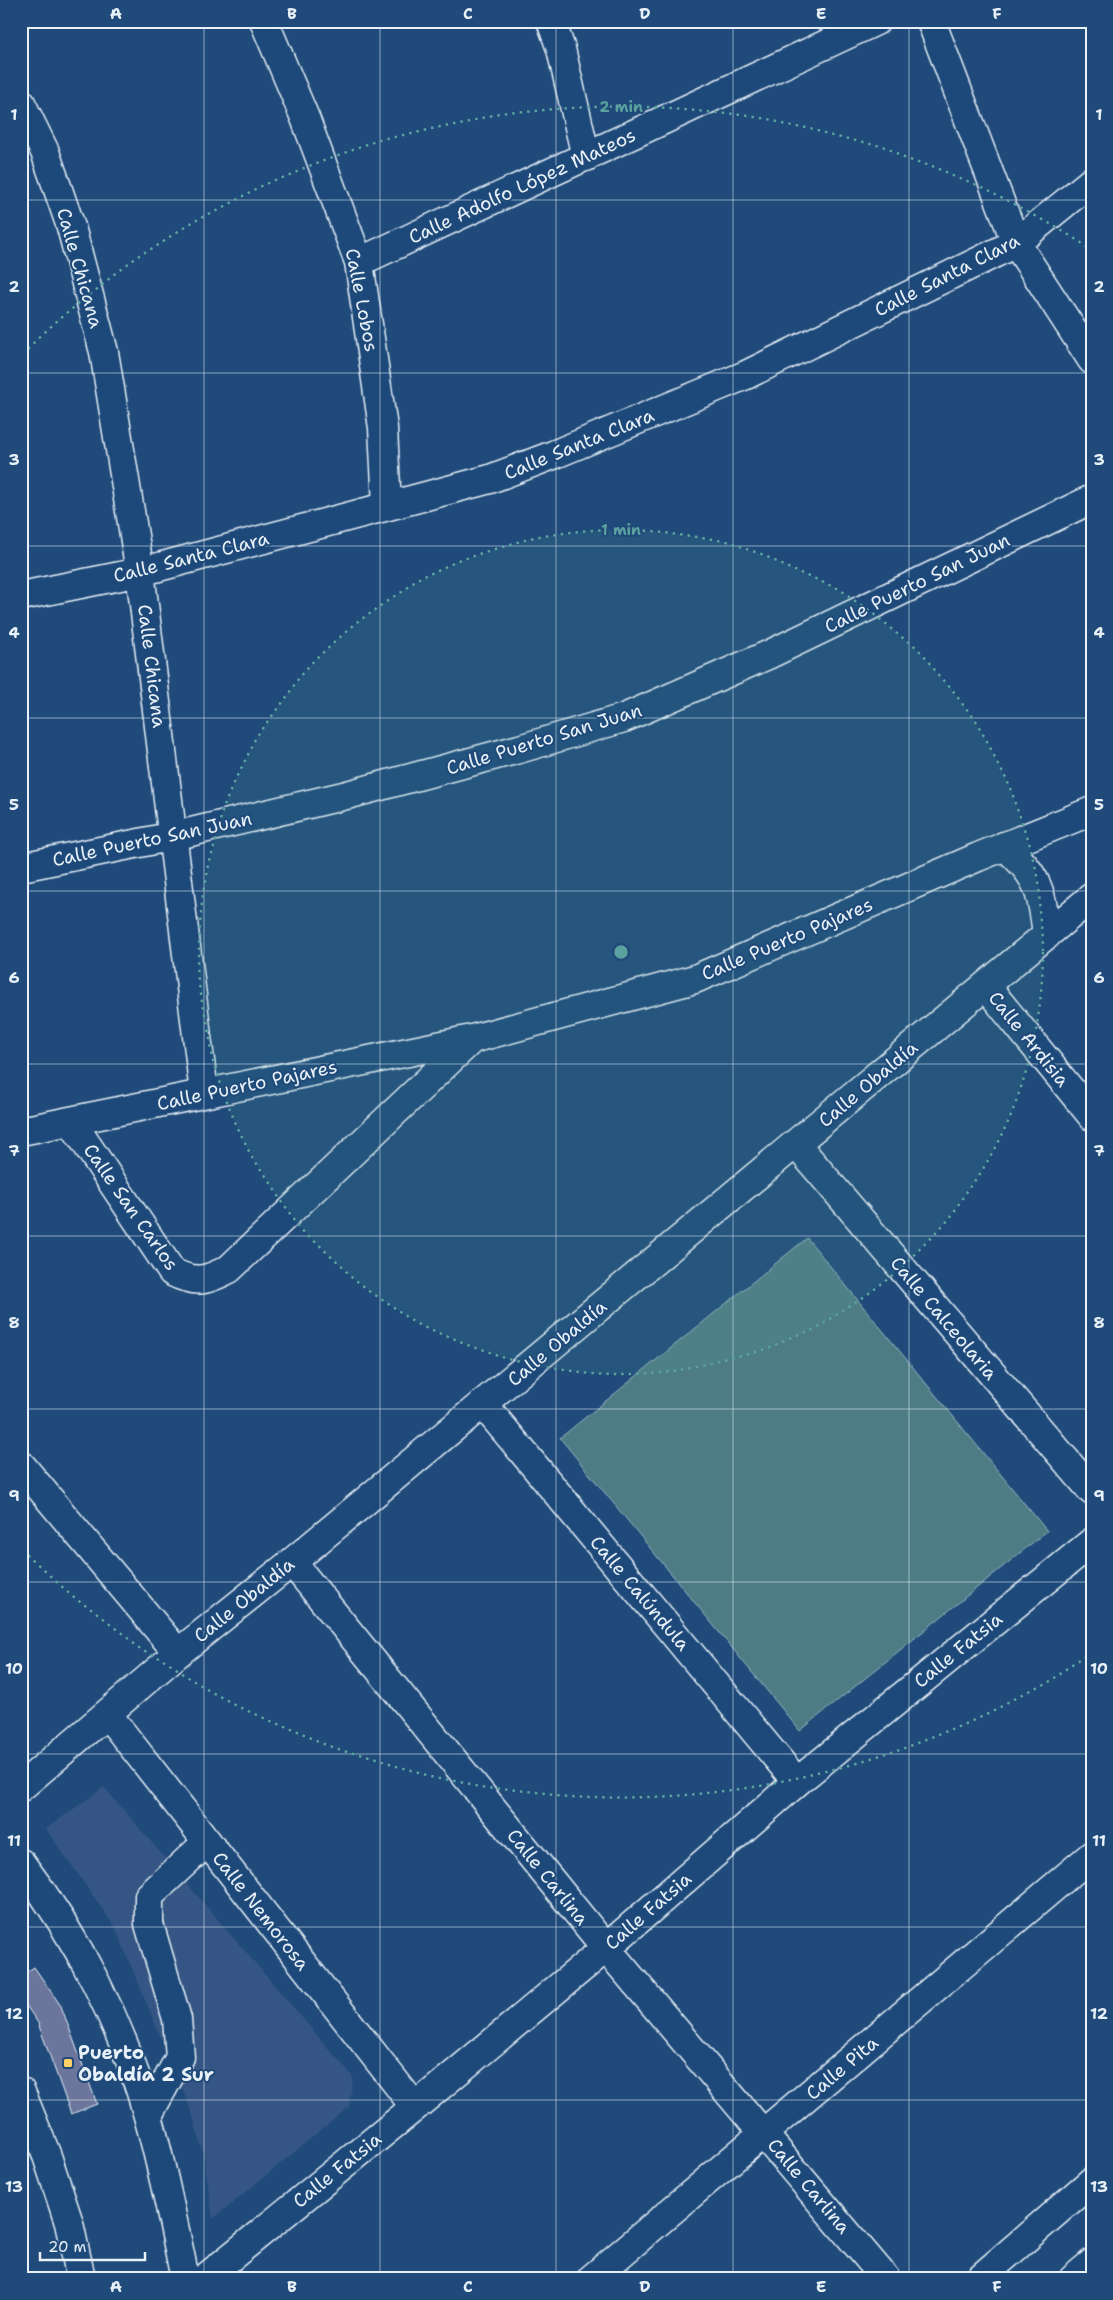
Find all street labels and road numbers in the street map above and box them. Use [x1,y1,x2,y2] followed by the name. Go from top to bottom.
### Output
[404,122,640,250] street label: Calle Adolfo López Mateos
[51,205,109,331] street label: Calle Chicana
[870,228,1024,322] street label: Calle Santa Clara
[340,246,384,354] street label: Calle Lobos
[500,402,658,485] street label: Calle Santa Clara
[111,526,272,588] street label: Calle Santa Clara
[820,527,1014,639] street label: Calle Puerto San Juan
[132,603,172,729] street label: Calle Chicana
[443,697,645,781] street label: Calle Puerto San Juan
[50,806,254,872] street label: Calle Puerto San Juan
[698,892,876,986] street label: Calle Puerto Pajares
[983,986,1075,1092] street label: Calle Ardisia
[813,1035,923,1133] street label: Calle Obaldía
[155,1054,339,1116] street label: Calle Puerto Pajares
[78,1139,184,1275] street label: Calle San Carlos
[885,1251,1003,1385] street label: Calle Calceolaria
[502,1294,612,1392] street label: Calle Obaldía
[584,1530,696,1656] street label: Calle Calúndula
[189,1552,300,1648] street label: Calle Obaldía
[909,1606,1008,1693] street label: Calle Fatsia
[501,1824,595,1931] street label: Calle Carlina
[207,1846,315,1976] street label: Calle Nemorosa
[599,1866,697,1956] street label: Calle Fatsia
[801,2030,884,2106] street label: Calle Pita
[288,2126,387,2213] street label: Calle Fatsia
[762,2133,856,2239] street label: Calle Carlina

